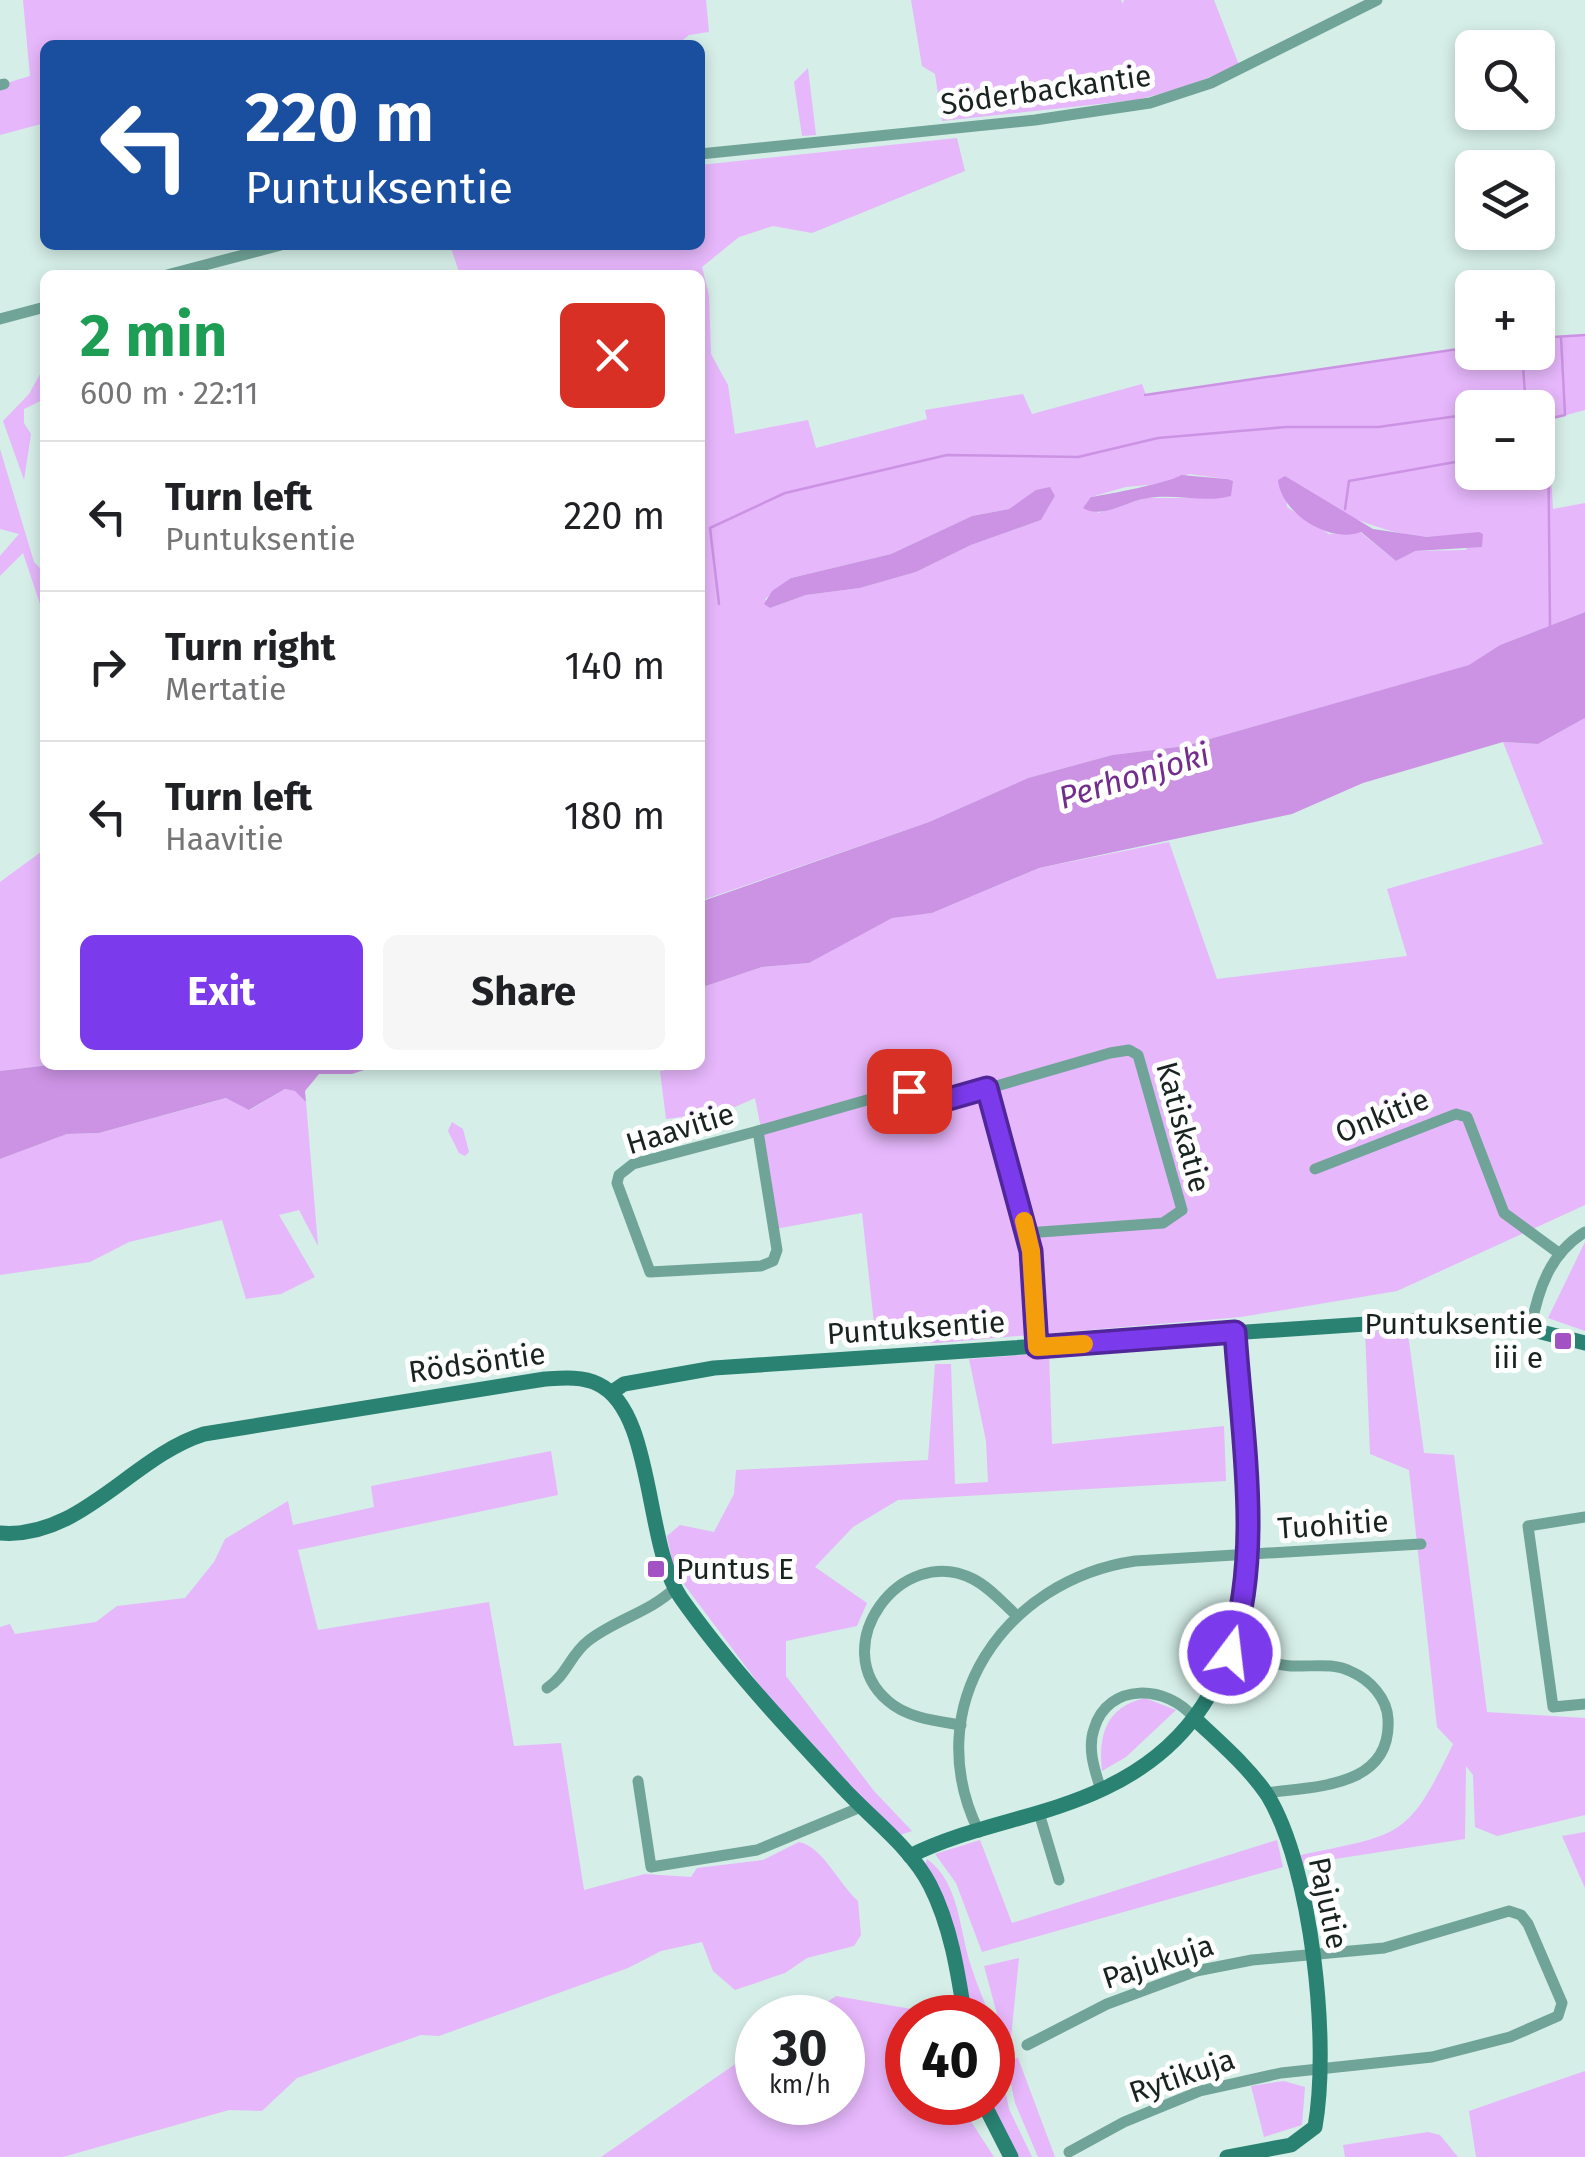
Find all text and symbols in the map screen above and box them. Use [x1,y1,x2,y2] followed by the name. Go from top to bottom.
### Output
[1455,30,1555,490] map controls
[1455,30,1555,130] button: search
[938,57,1154,123] street label: Söderbackantie
[245,76,434,160] text: 220 m
[80,80,210,210] icon: left
[1455,150,1555,250] button: layers
[245,161,513,215] text: Puntuksentie
[1455,270,1555,370] button: +
[80,300,227,372] text: 2 min
[560,303,665,408] button: close
[80,374,259,412] text: 600 m · 22:11
[1455,390,1555,490] button: −
[165,474,312,520] text: Turn left
[80,489,135,544] icon: left
[564,493,665,539] text: 220 m
[165,520,356,558] text: Puntuksentie
[165,624,335,670] text: Turn right
[80,639,135,694] icon: right
[564,643,665,689] text: 140 m
[165,670,286,708] text: Mertatie
[1054,735,1214,817] water label: Perhonjoki
[165,774,312,820] text: Turn left
[80,789,135,844] icon: left
[564,793,665,839] text: 180 m
[165,820,284,858] text: Haavitie
[80,935,363,1050] button: Exit
[383,935,665,1050] button: Share
[867,1049,952,1134] pin
[1148,1058,1218,1196] street label: Katiskatie
[882,1064,937,1119] icon: arrive
[1330,1081,1434,1151] street label: Onkitie
[622,1096,738,1162] street label: Haavitie
[826,1304,1006,1352] street label: Puntuksentie
[1364,1306,1543,1376] place label: Puntuksentie iii e
[1552,1330,1574,1352] marker: Puntuksentie iii e
[406,1336,548,1390] street label: Rödsöntie
[1276,1503,1390,1547] street label: Tuohitie
[676,1551,794,1587] place label: Puntus E
[645,1558,667,1580] marker: Puntus E
[1178,1601,1282,1705] position arrow
[1301,1854,1355,1952] street label: Pajutie
[1098,1927,1218,1997] street label: Pajukuja
[885,1995,1015,2125] speed limit sign: 40
[772,2018,828,2078] text: 30
[1124,2041,1240,2111] street label: Rytikuja
[769,2070,831,2100] text: km/h

